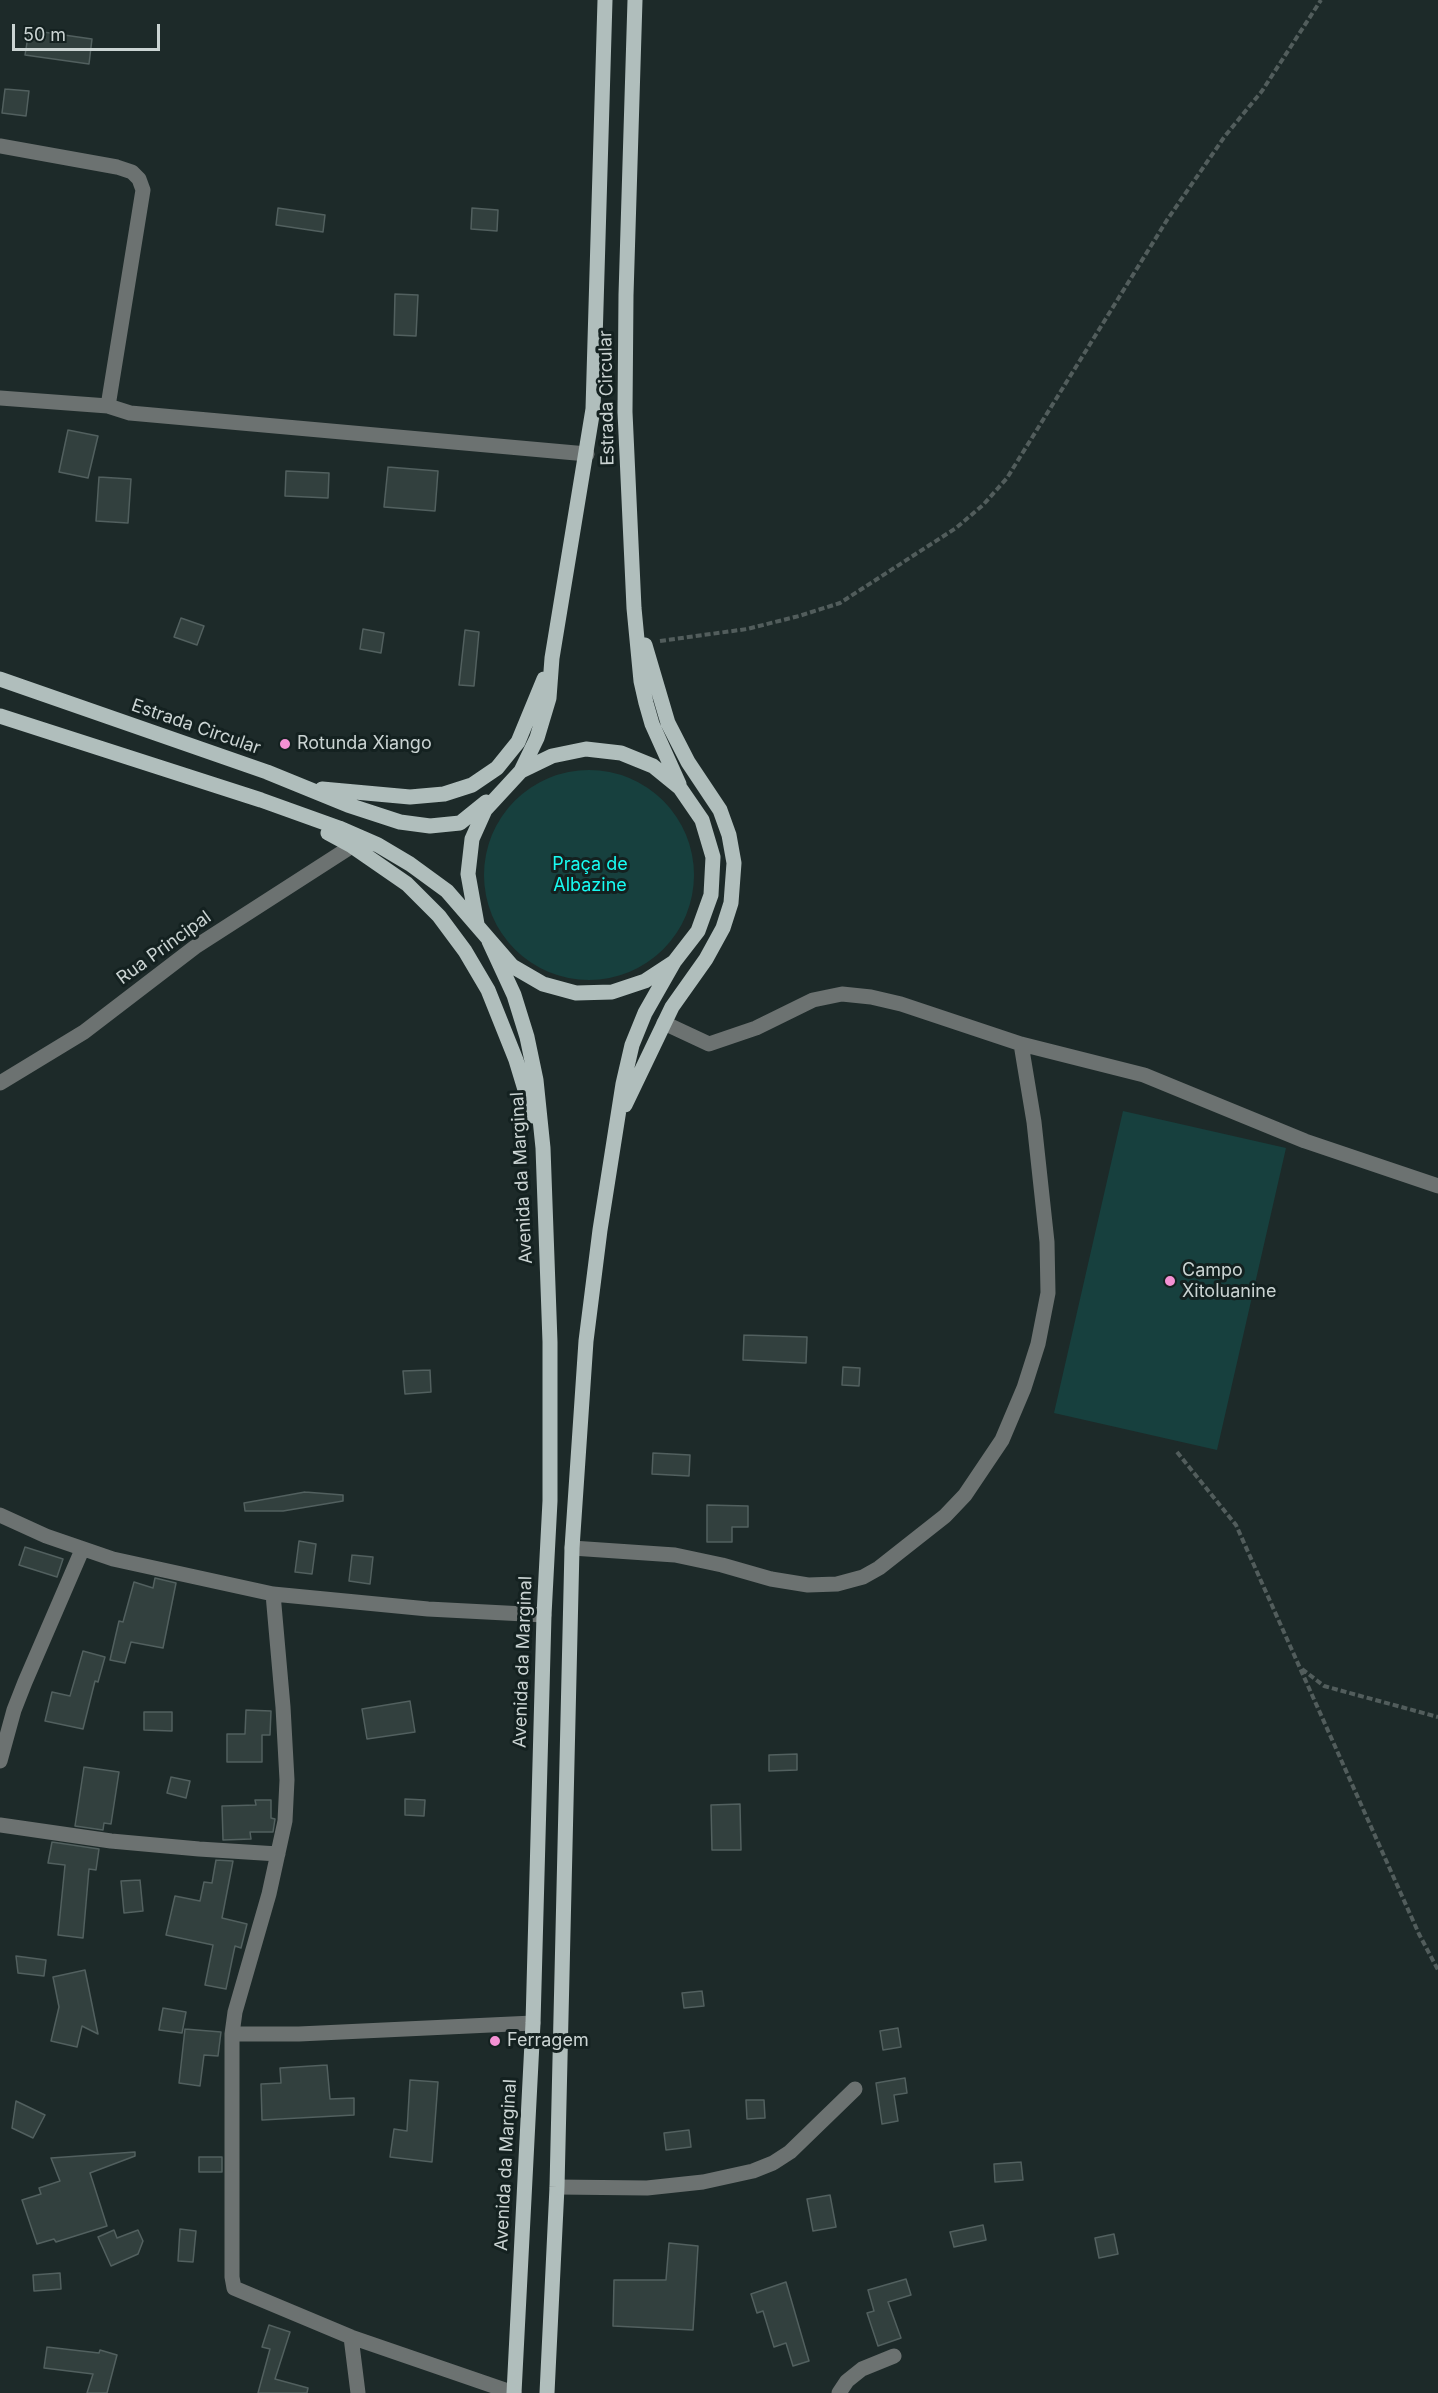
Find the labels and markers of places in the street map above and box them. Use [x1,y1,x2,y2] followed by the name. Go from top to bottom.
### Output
[297,733,432,755] place label: Rotunda Xiango
[278,737,292,751] marker: Rotunda Xiango
[1182,1260,1276,1302] place label: Campo Xitoluanine
[1163,1274,1177,1288] marker: Campo Xitoluanine
[507,2030,589,2052] place label: Ferragem
[488,2034,502,2048] marker: Ferragem

